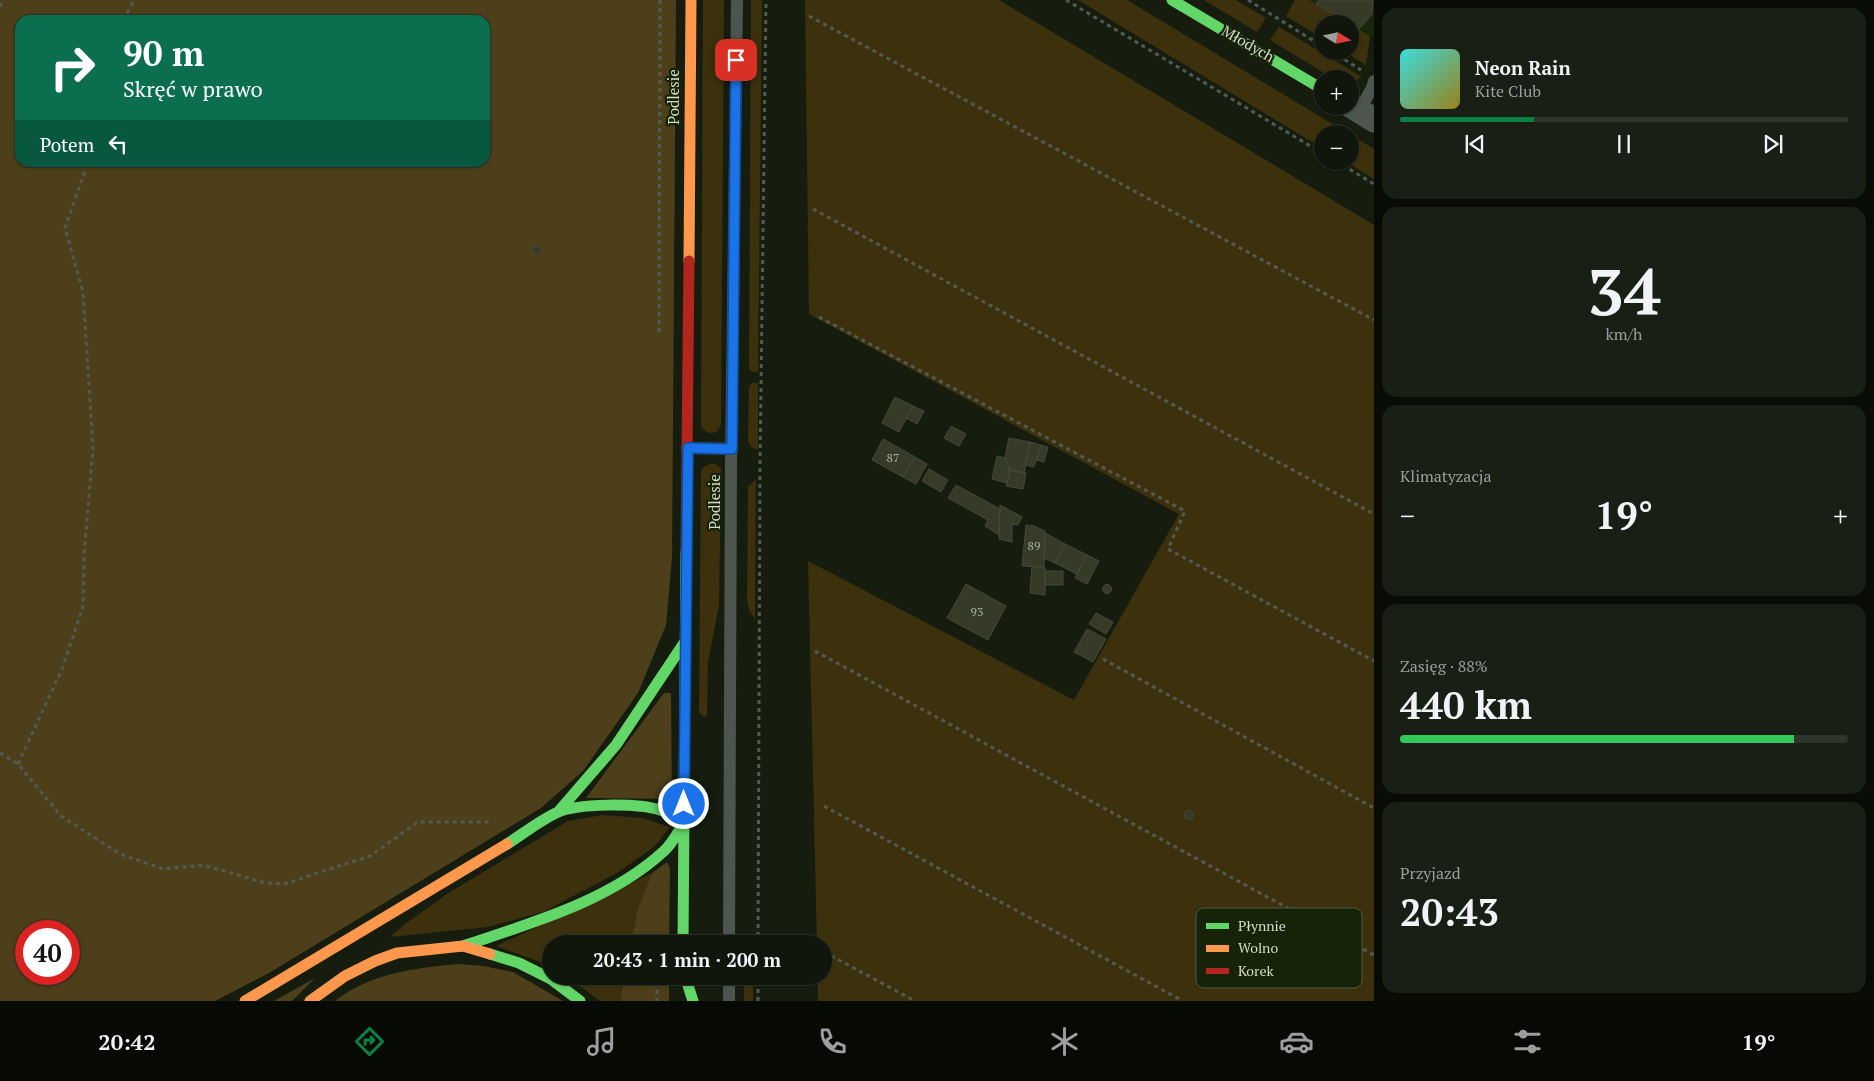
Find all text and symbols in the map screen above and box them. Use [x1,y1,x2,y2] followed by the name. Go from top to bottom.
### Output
[1314,15,1359,60] north arrow
[1314,15,1359,170] map controls
[1219,20,1279,66] street label: Młodych
[123,30,204,76] text: 90 m
[40,35,105,100] icon: right
[715,39,757,81] pin
[722,46,750,74] icon: arrive
[1475,55,1571,80] text: Neon Rain
[663,69,683,125] street label: Podlesie
[1314,70,1359,115] button: +
[123,74,263,103] text: Skręć w prawo
[1475,80,1541,102] text: Kite Club
[1314,125,1359,170] button: −
[104,130,132,158] icon: left
[1461,130,1489,158] icon: previous
[1610,130,1638,158] icon: pause
[1759,130,1787,158] icon: next
[40,132,94,157] text: Potem
[1587,247,1661,334] text: 34
[1606,323,1642,345] text: km/h
[887,450,899,465] house number: 87
[1400,465,1492,487] text: Klimatyzacja
[704,474,724,530] street label: Podlesie
[1595,490,1653,540] text: 19°
[1400,497,1415,534] text: −
[1833,497,1848,534] text: +
[1028,538,1040,553] house number: 89
[971,604,983,619] house number: 93
[1400,655,1488,677] text: Zasięg · 88%
[1400,680,1532,730] text: 440 km
[657,777,709,829] position arrow
[1400,862,1461,884] text: Przyjazd
[1400,887,1499,937] text: 20:43
[1196,908,1362,988] legend
[1238,916,1286,935] text: Płynnie
[15,920,80,985] speed limit sign: 40
[1238,938,1278,957] text: Wolno
[593,947,781,972] text: 20:43 · 1 min · 200 m
[1238,961,1275,980] text: Korek
[352,1024,387,1059] icon: directions
[584,1024,619,1059] icon: music
[815,1024,850,1059] icon: phone
[1047,1024,1082,1059] icon: climate
[1279,1024,1314,1059] icon: car
[1510,1024,1545,1059] icon: filters
[98,1027,156,1056] text: 20:42
[1742,1027,1776,1056] text: 19°

